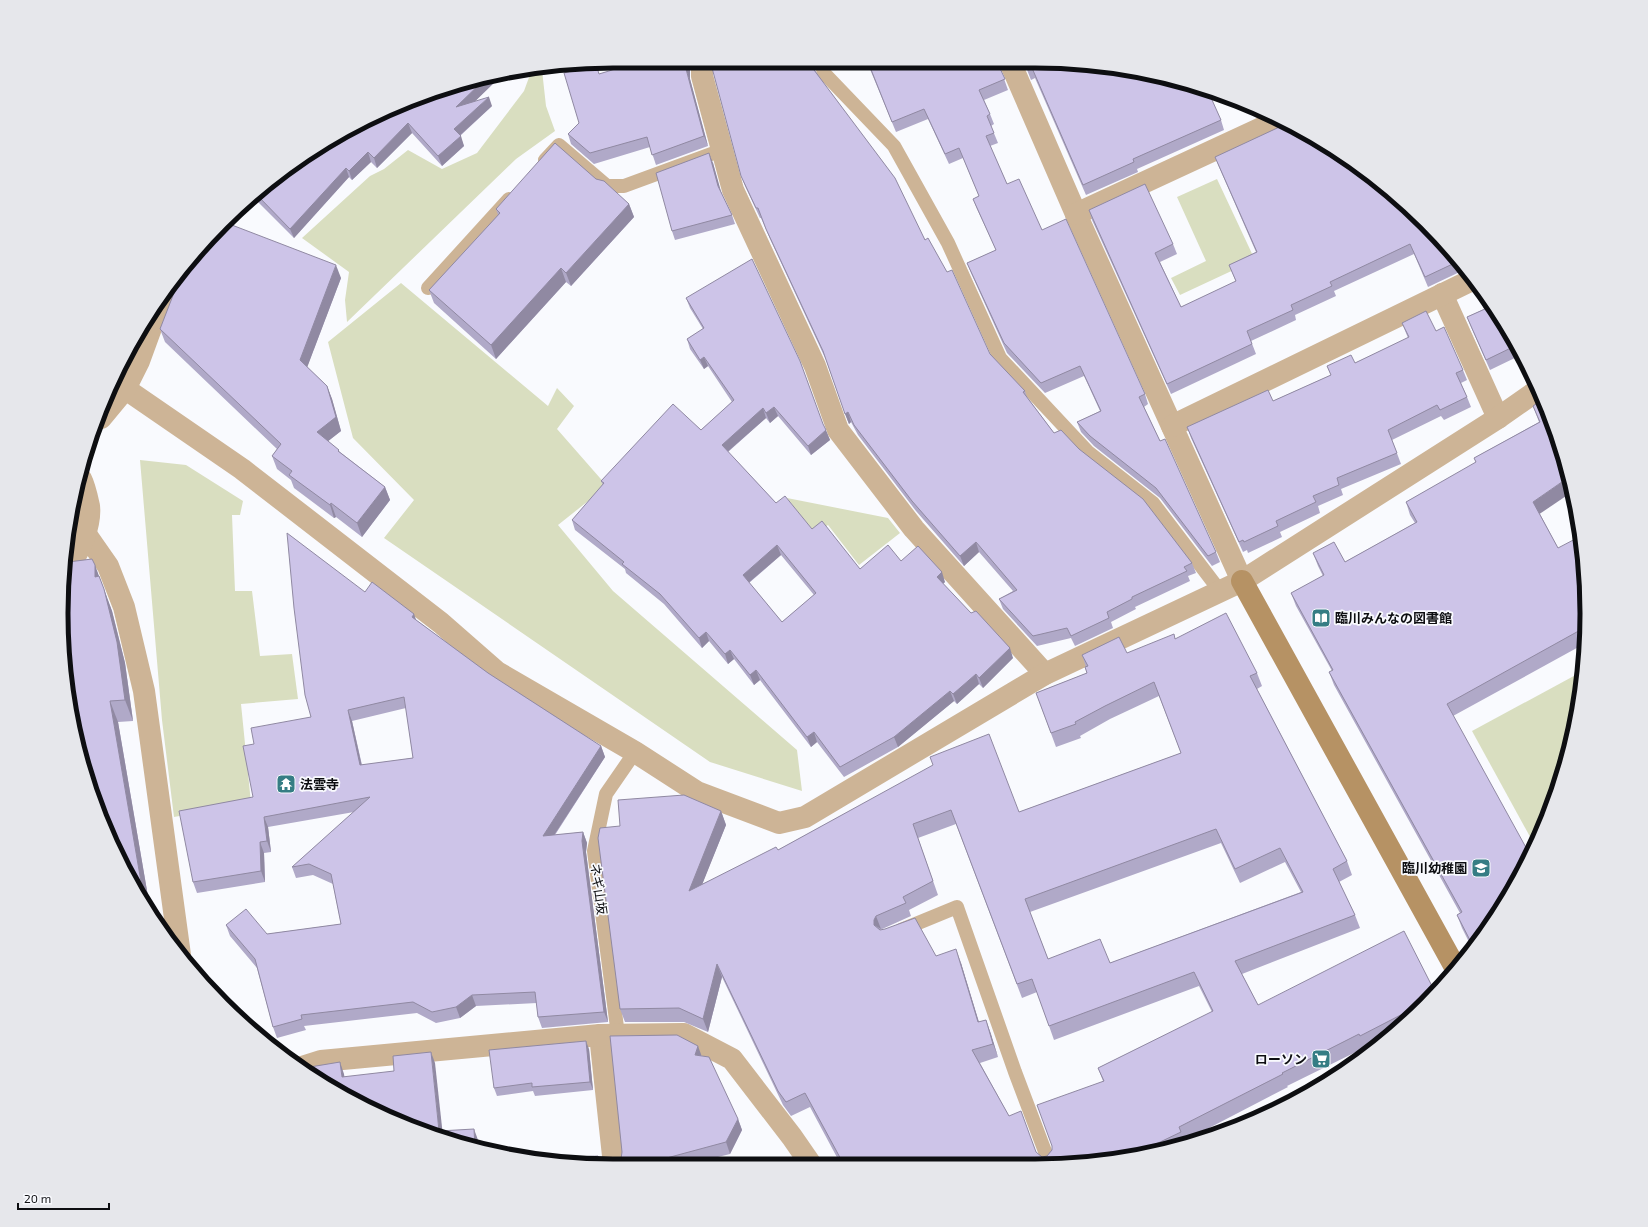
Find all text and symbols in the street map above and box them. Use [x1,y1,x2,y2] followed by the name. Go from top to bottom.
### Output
[1310,607,1332,629] library icon: 臨川みんなの図書館
[1335,610,1452,626] place label: 臨川みんなの図書館
[275,773,297,795] temple icon: 法雲寺
[300,776,339,792] place label: 法雲寺
[1470,857,1492,879] school or university icon: 臨川幼稚園
[1402,860,1467,876] place label: 臨川幼稚園
[587,862,611,916] street label: ネギ山坂
[1310,1048,1332,1070] supermarket icon: ローソン
[1255,1051,1307,1067] place label: ローソン
[18,1185,109,1211] scale bar
[24,1191,51,1205] text: 20 m

